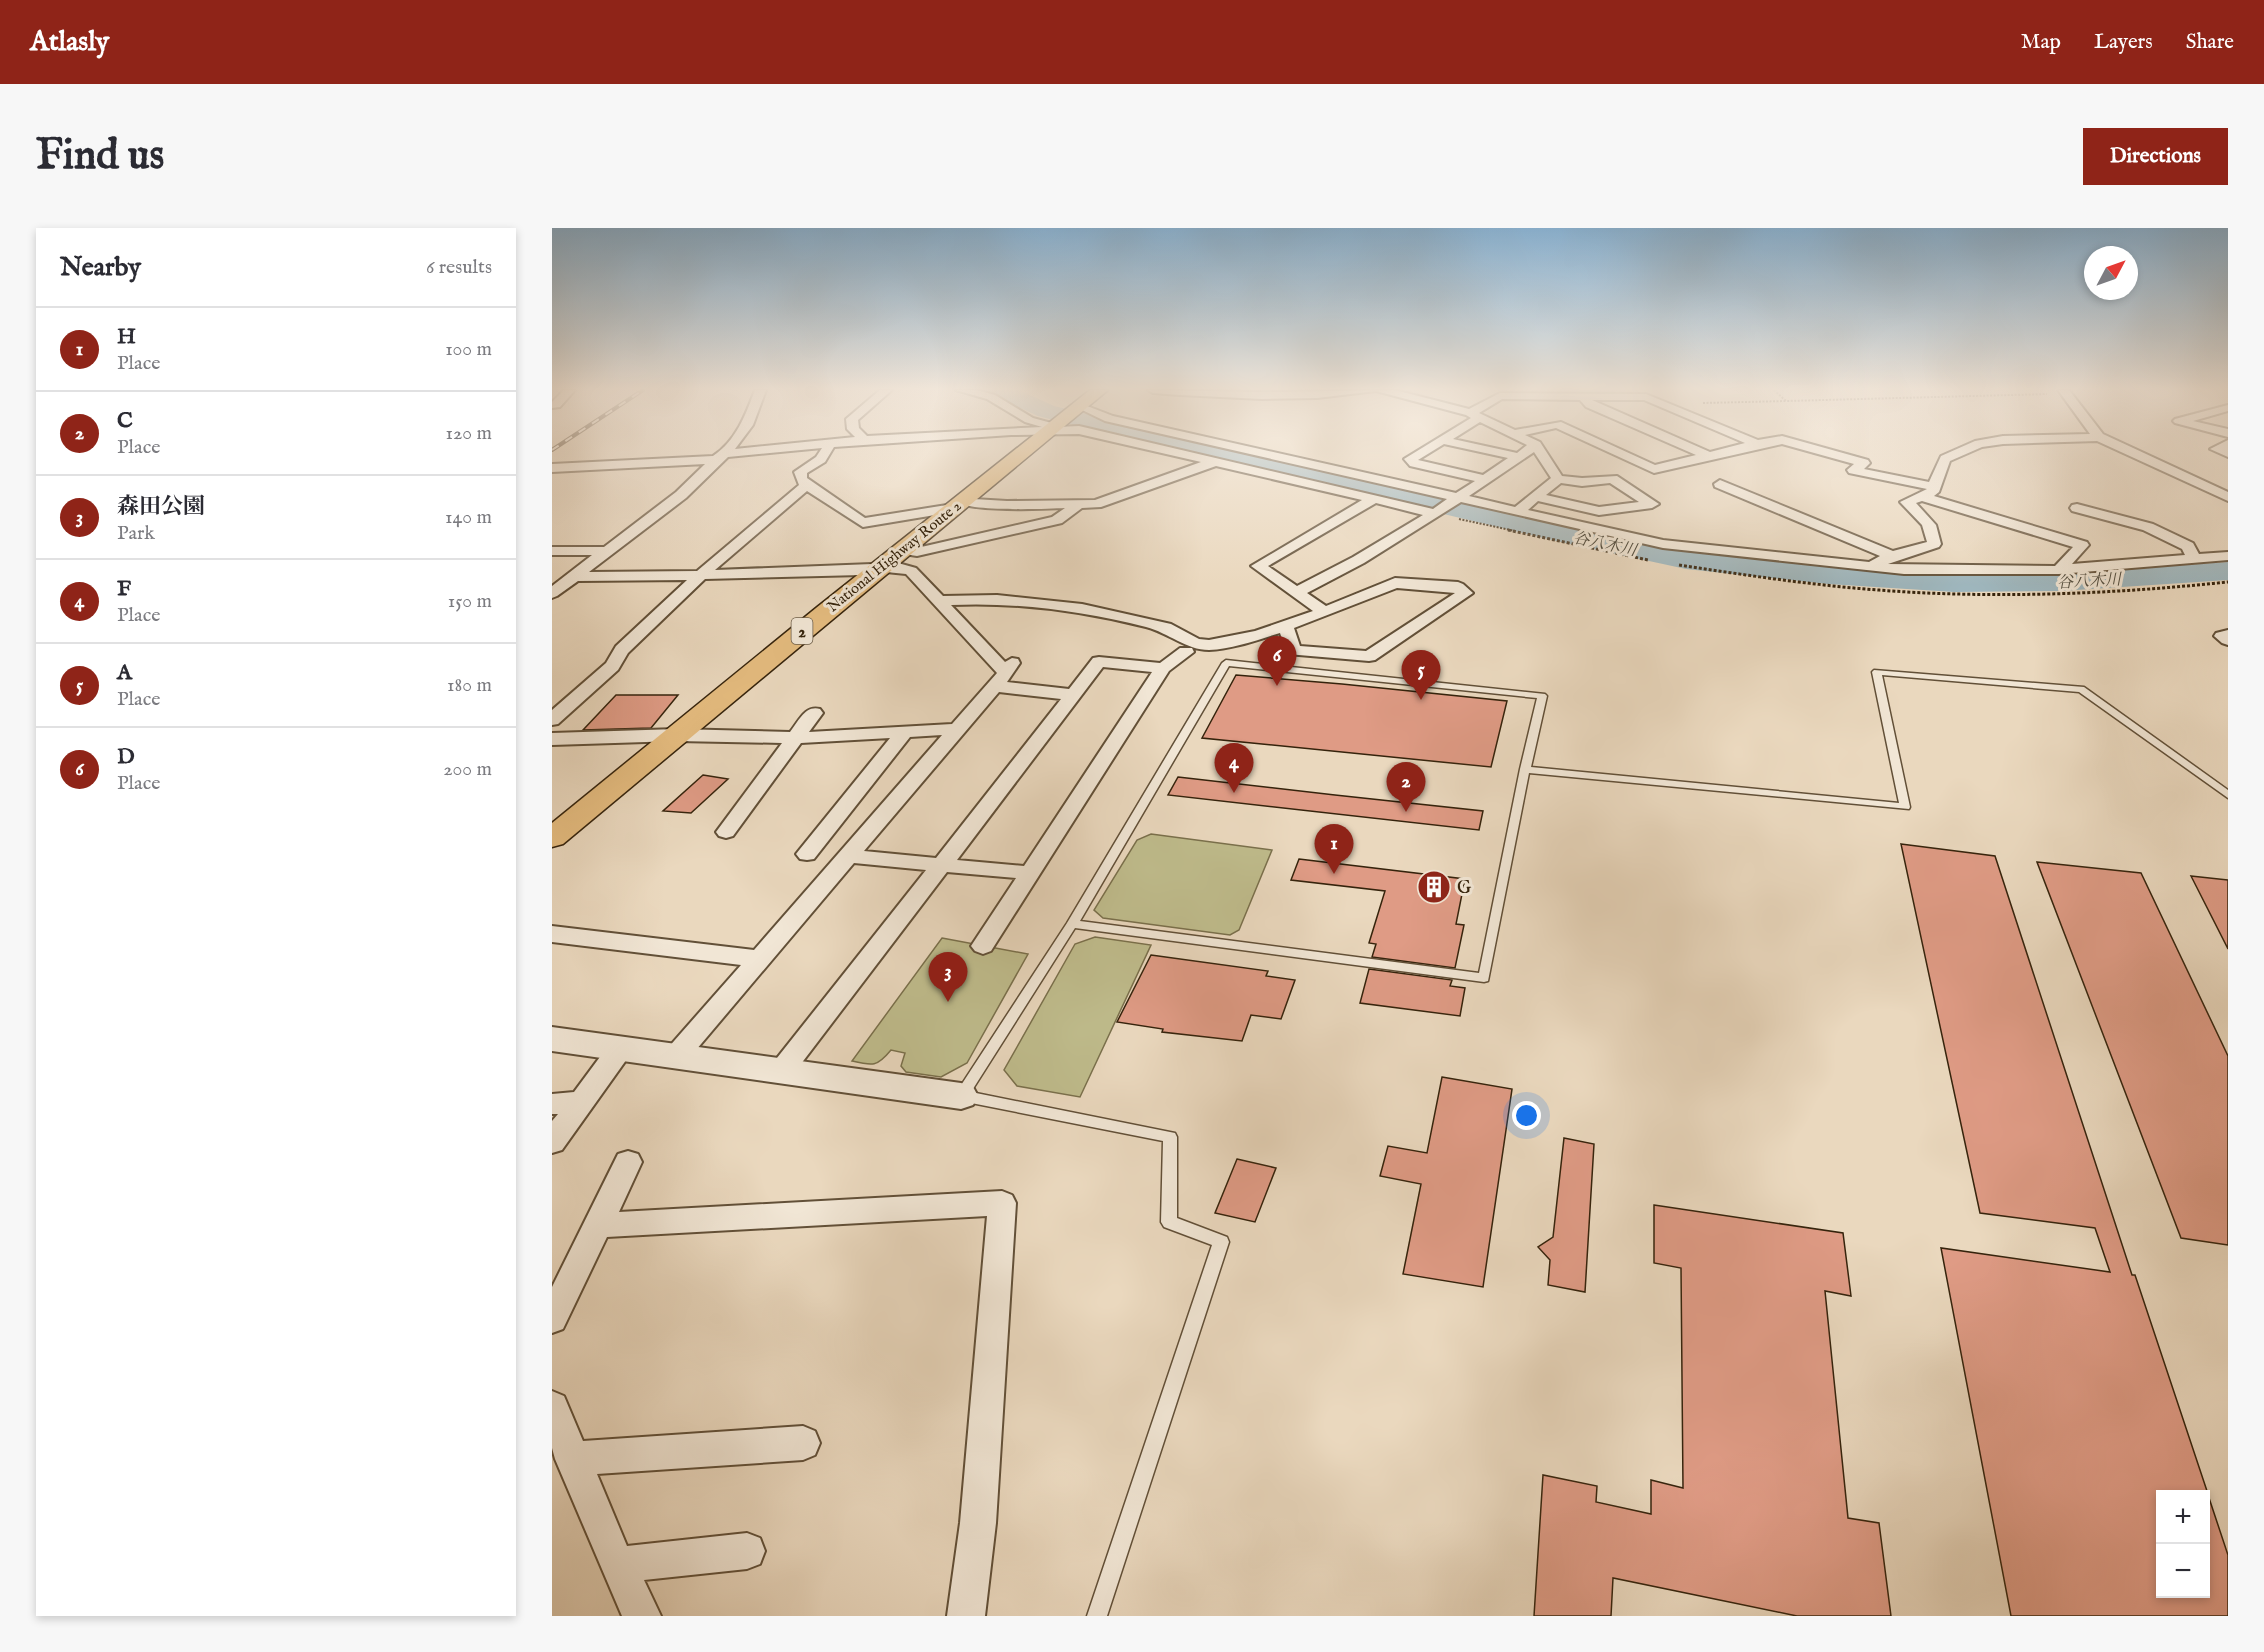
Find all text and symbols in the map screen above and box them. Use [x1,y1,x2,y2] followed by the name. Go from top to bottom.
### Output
[30,25,109,60] text: Atlasly
[2021,29,2061,56] text: Map
[2094,29,2153,56] text: Layers
[2186,29,2234,56] text: Share
[2083,128,2228,185] button: Directions
[36,130,164,183] text: Find us
[2084,246,2138,300] north arrow
[60,251,141,284] text: Nearby
[426,255,492,280] text: 6 results
[117,323,136,351] text: H
[76,337,83,362] text: 1
[445,337,492,362] text: 100 m
[117,351,160,376] text: Place
[117,407,133,435] text: C
[75,421,84,446] text: 2
[446,421,492,446] text: 120 m
[117,435,160,460] text: Place
[117,493,205,521] text: 森田公園
[823,496,965,616] street label: National Highway Route 2
[76,505,83,530] text: 3
[445,505,492,530] text: 140 m
[117,521,155,546] text: Park
[1571,529,1640,562] water label: 谷八木川
[2057,570,2124,594] water label: 谷八木川
[117,575,131,603] text: F
[75,589,84,614] text: 4
[448,589,492,614] text: 150 m
[117,603,160,628] text: Place
[792,618,812,644] road number: 2
[1258,636,1296,686] pin: 6
[1402,650,1440,700] pin: 5
[117,659,132,687] text: A
[76,673,83,698] text: 5
[447,673,492,698] text: 180 m
[117,687,160,712] text: Place
[117,743,135,771] text: D
[1214,744,1254,793] pin: 4
[75,757,84,782] text: 6
[443,757,492,782] text: 200 m
[1386,762,1426,812] pin: 2
[117,771,160,796] text: Place
[1314,824,1354,874] pin: 1
[1416,869,1452,905] building icon: G
[1457,877,1472,900] place label: G
[928,952,968,1002] pin: 3
[1512,1101,1541,1130] your location
[2156,1490,2210,1598] map controls
[2156,1490,2210,1544] button: +
[2156,1544,2210,1598] button: −

